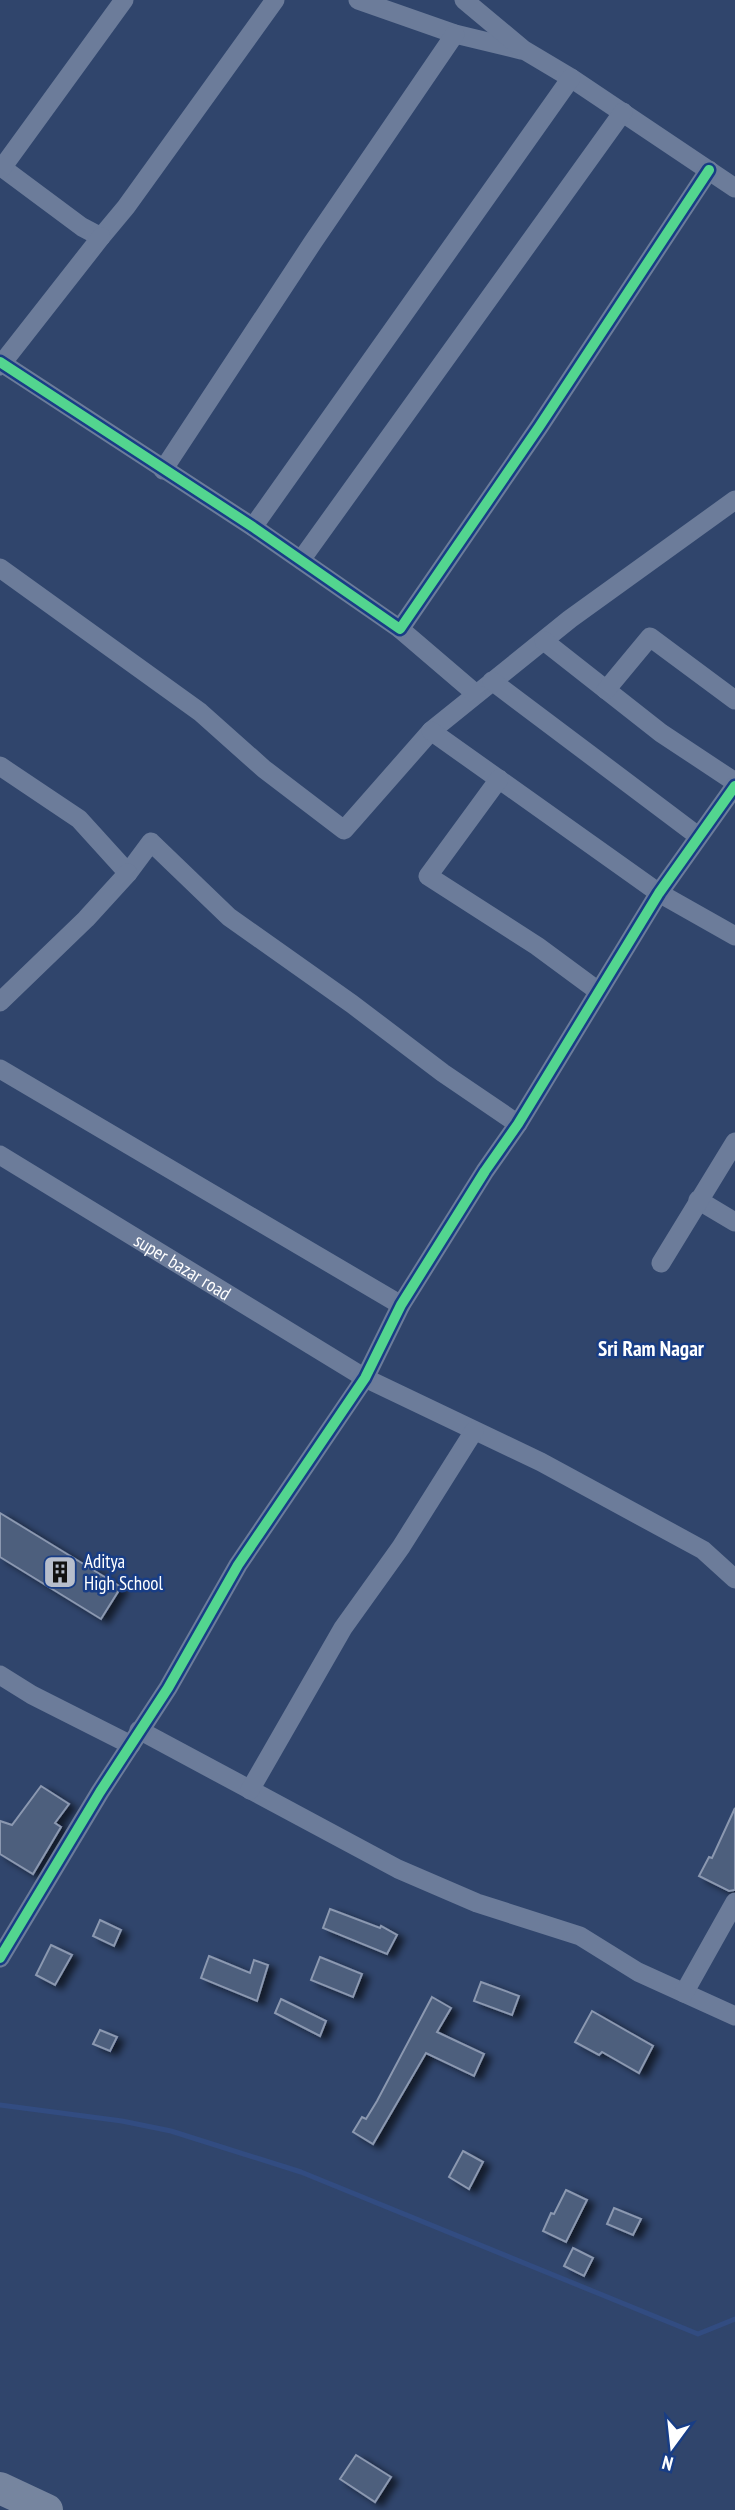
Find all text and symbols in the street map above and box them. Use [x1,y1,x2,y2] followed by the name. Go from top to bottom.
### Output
[130,1228,235,1305] street label: super bazar road
[598,1335,705,1362] district label: Sri Ram Nagar
[84,1549,164,1595] place label: Aditya High School
[41,1553,79,1591] building icon: Aditya High School
[637,2412,707,2482] north arrow
[660,2451,676,2476] text: N

